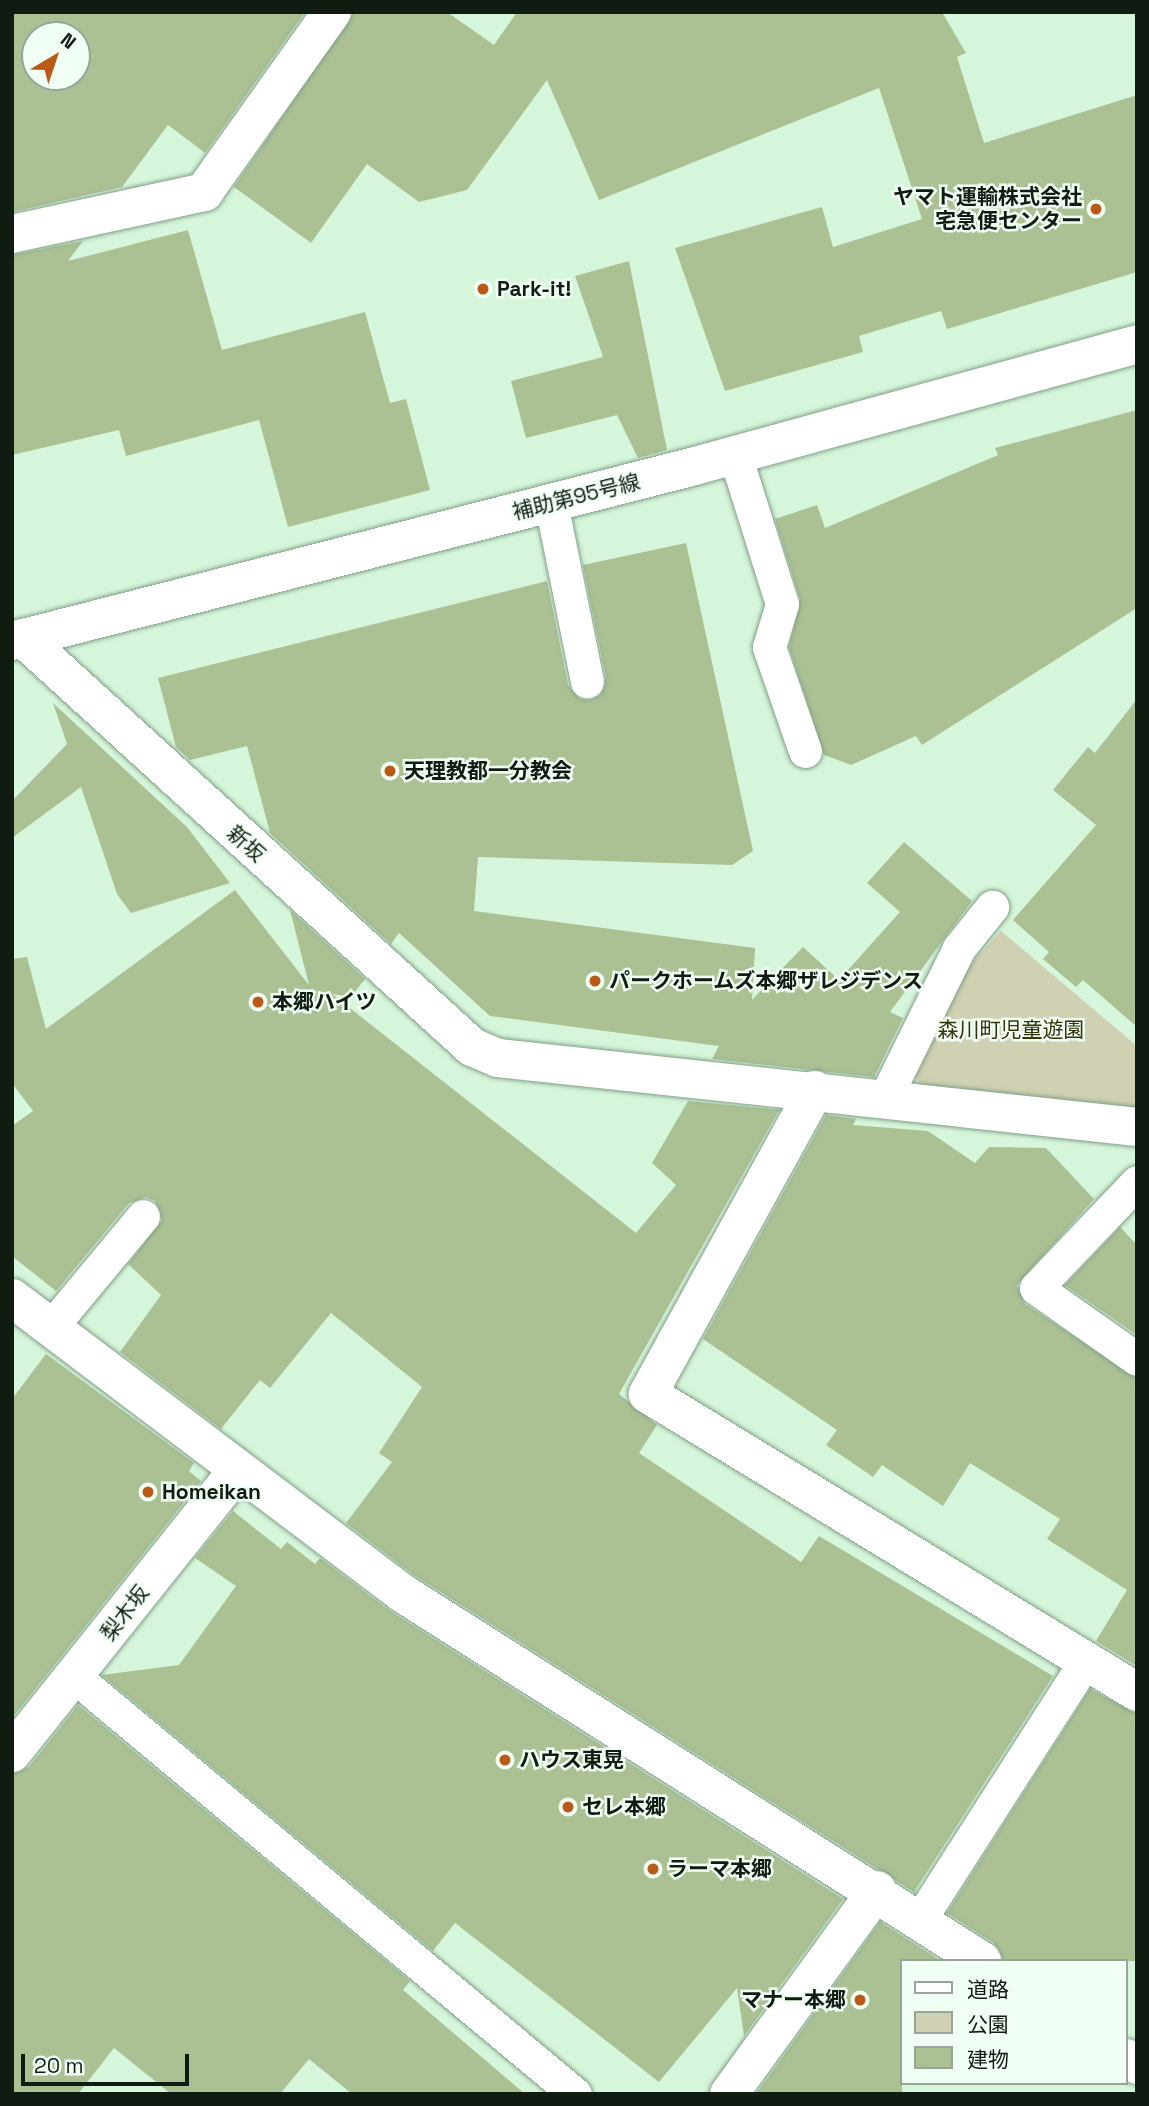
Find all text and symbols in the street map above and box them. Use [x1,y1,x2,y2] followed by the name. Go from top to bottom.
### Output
[21,21,91,91] north arrow
[55,27,81,55] text: N
[893,184,1082,234] place label: ヤマト運輸株式会社 宅急便センター
[1088,201,1104,217] marker: ヤマト運輸株式会社 宅急便センター
[497,276,572,302] place label: Park-it!
[475,281,491,297] marker: Park-it!
[510,469,642,525] street label: 補助第95号線
[404,758,572,784] place label: 天理教都一分教会
[382,763,398,779] marker: 天理教都一分教会
[222,821,270,867] street label: 新坂
[609,968,924,994] place label: パークホームズ本郷ザレジデンス
[587,973,603,989] marker: パークホームズ本郷ザレジデンス
[272,989,377,1015] place label: 本郷ハイツ
[250,994,266,1010] marker: 本郷ハイツ
[938,1017,1084,1043] park label: 森川町児童遊園
[162,1479,261,1505] place label: Homeikan
[140,1484,156,1500] marker: Homeikan
[96,1580,154,1646] street label: 梨木坂
[519,1747,624,1773] place label: ハウス東晃
[497,1752,513,1768] marker: ハウス東晃
[582,1794,666,1820] place label: セレ本郷
[560,1799,576,1815] marker: セレ本郷
[667,1856,772,1882] place label: ラーマ本郷
[645,1861,661,1877] marker: ラーマ本郷
[900,1959,1128,2085] legend
[967,1976,1009,2003] text: 道路
[741,1987,846,2013] place label: マナー本郷
[852,1992,868,2008] marker: マナー本郷
[967,2011,1009,2038] text: 公園
[24,2039,192,2084] scale bar
[967,2046,1009,2073] text: 建物
[34,2052,84,2079] text: 20 m

